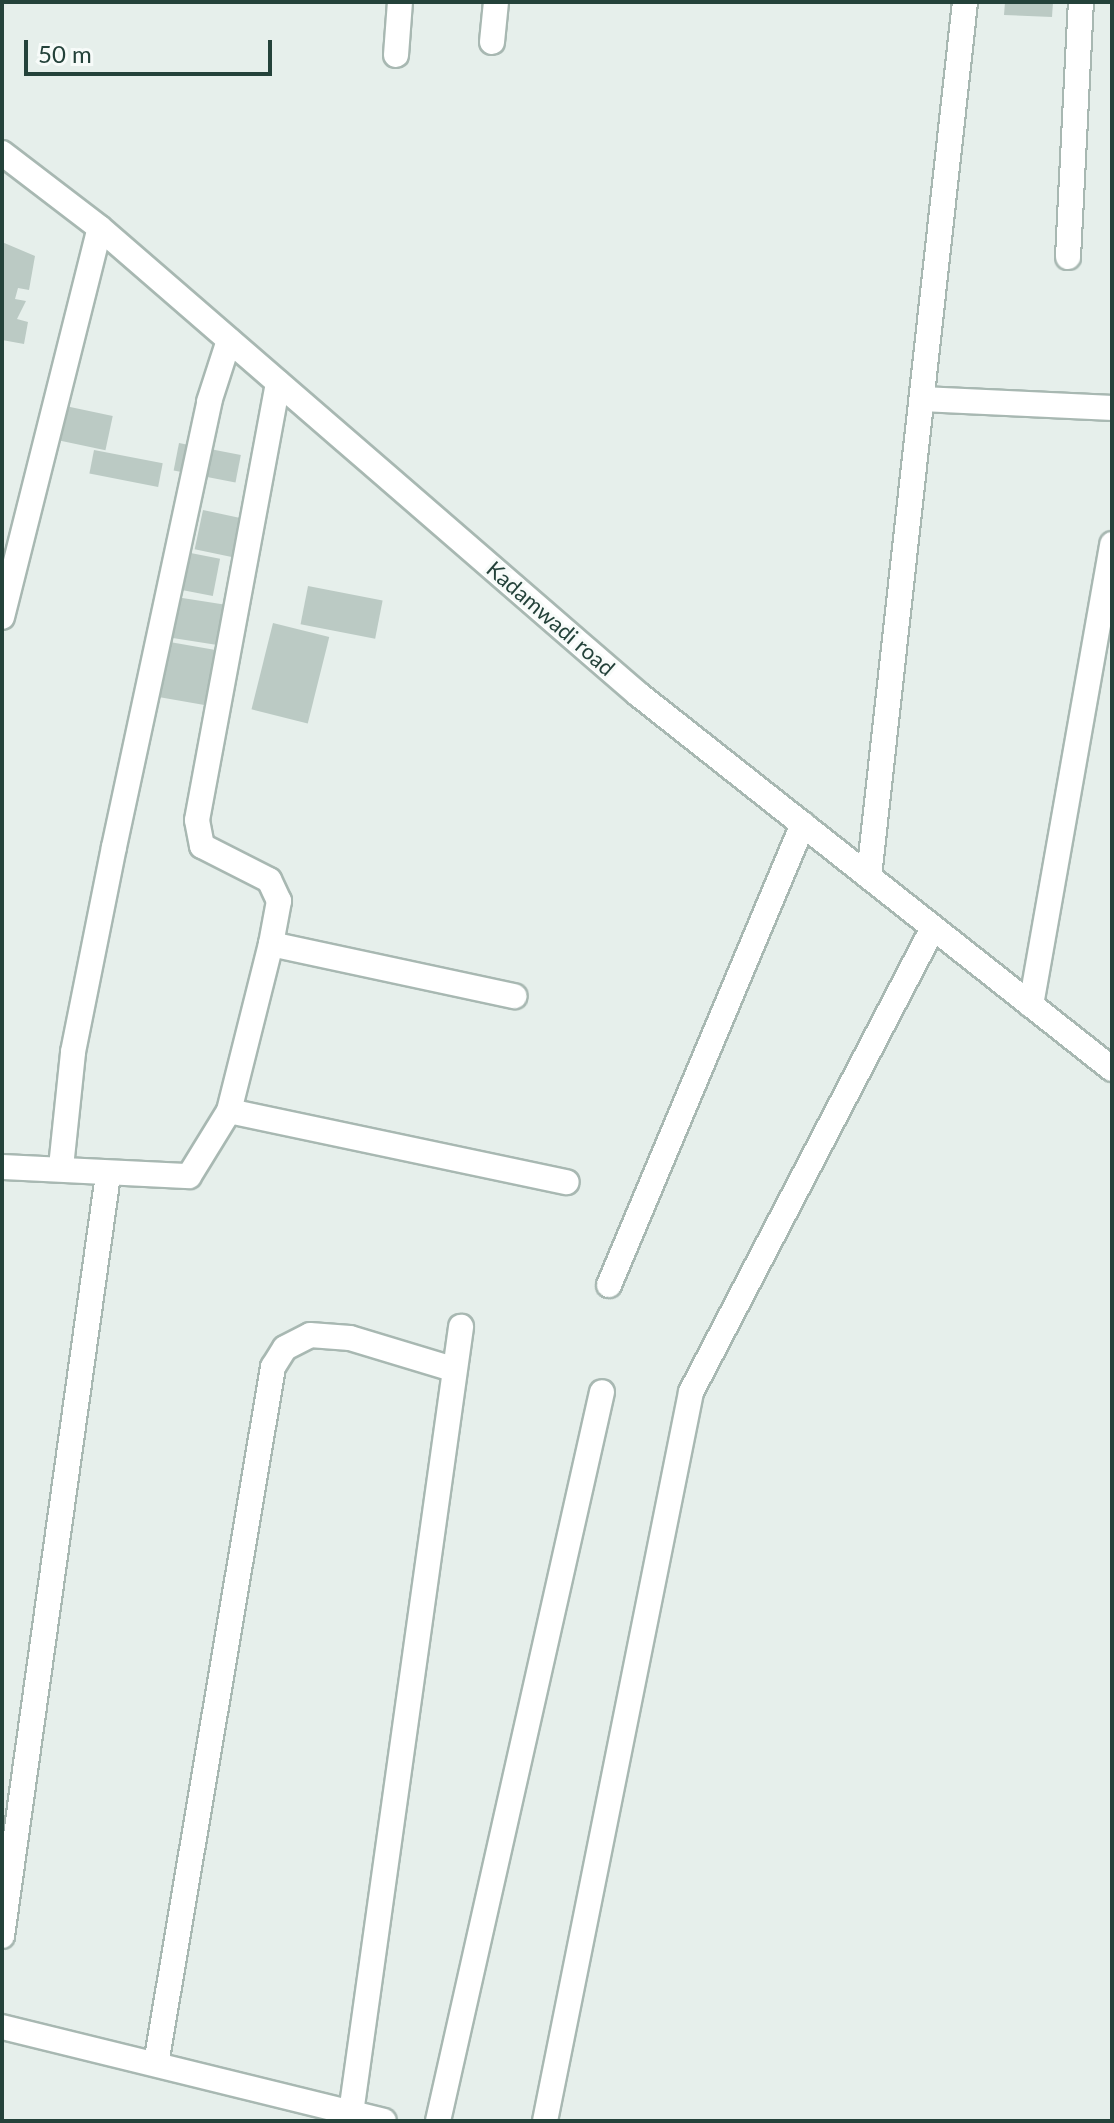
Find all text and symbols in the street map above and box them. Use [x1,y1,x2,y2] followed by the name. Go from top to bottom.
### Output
[28,24,276,74] scale bar
[38,39,92,68] text: 50 m
[481,555,621,681] street label: Kadamwadi road

